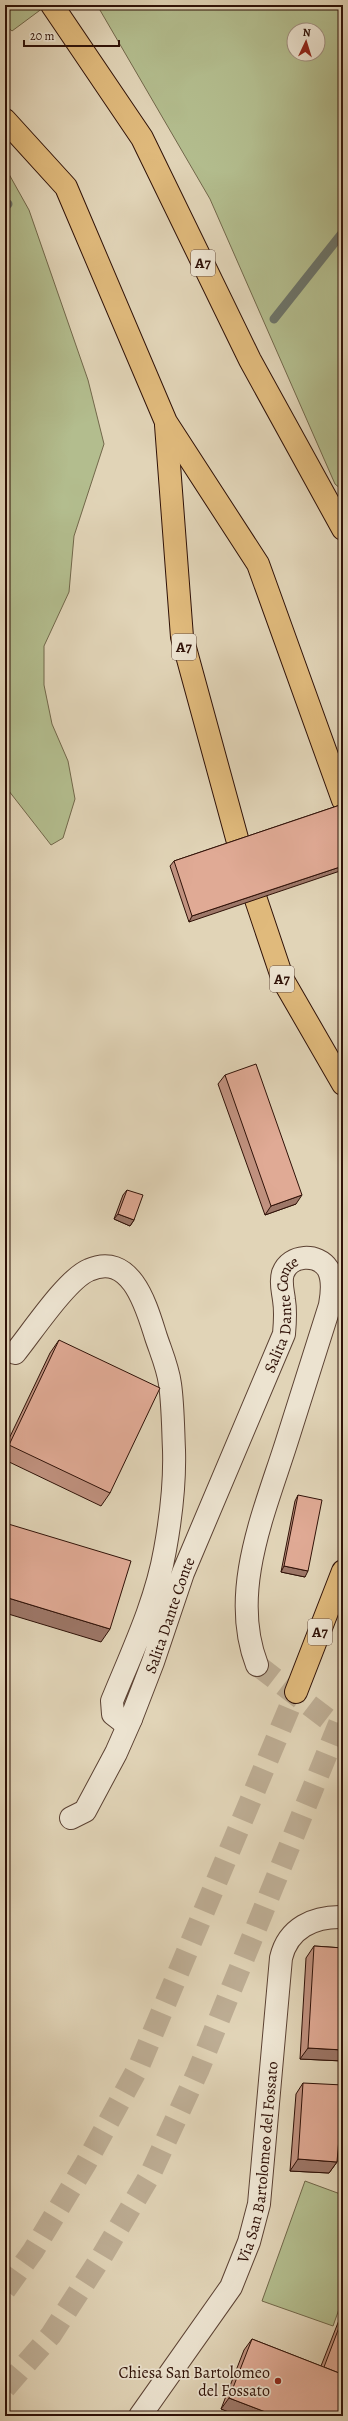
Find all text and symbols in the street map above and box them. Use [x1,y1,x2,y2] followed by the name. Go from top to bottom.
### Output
[24,22,119,48] scale bar
[286,22,326,62] north arrow
[302,25,311,40] text: N
[30,28,54,44] text: 20 m
[191,250,215,276] road number: A7
[172,634,196,660] road number: A7
[270,966,294,992] road number: A7
[259,1250,302,1376] street label: Salita Dante Conte
[140,1554,201,1677] street label: Salita Dante Conte
[308,1619,332,1645] road number: A7
[231,2060,284,2267] street label: Via San Bartolomeo del Fossato
[118,2362,270,2402] place label: Chiesa San Bartolomeo del Fossato
[273,2376,283,2386] marker: Chiesa San Bartolomeo del Fossato

